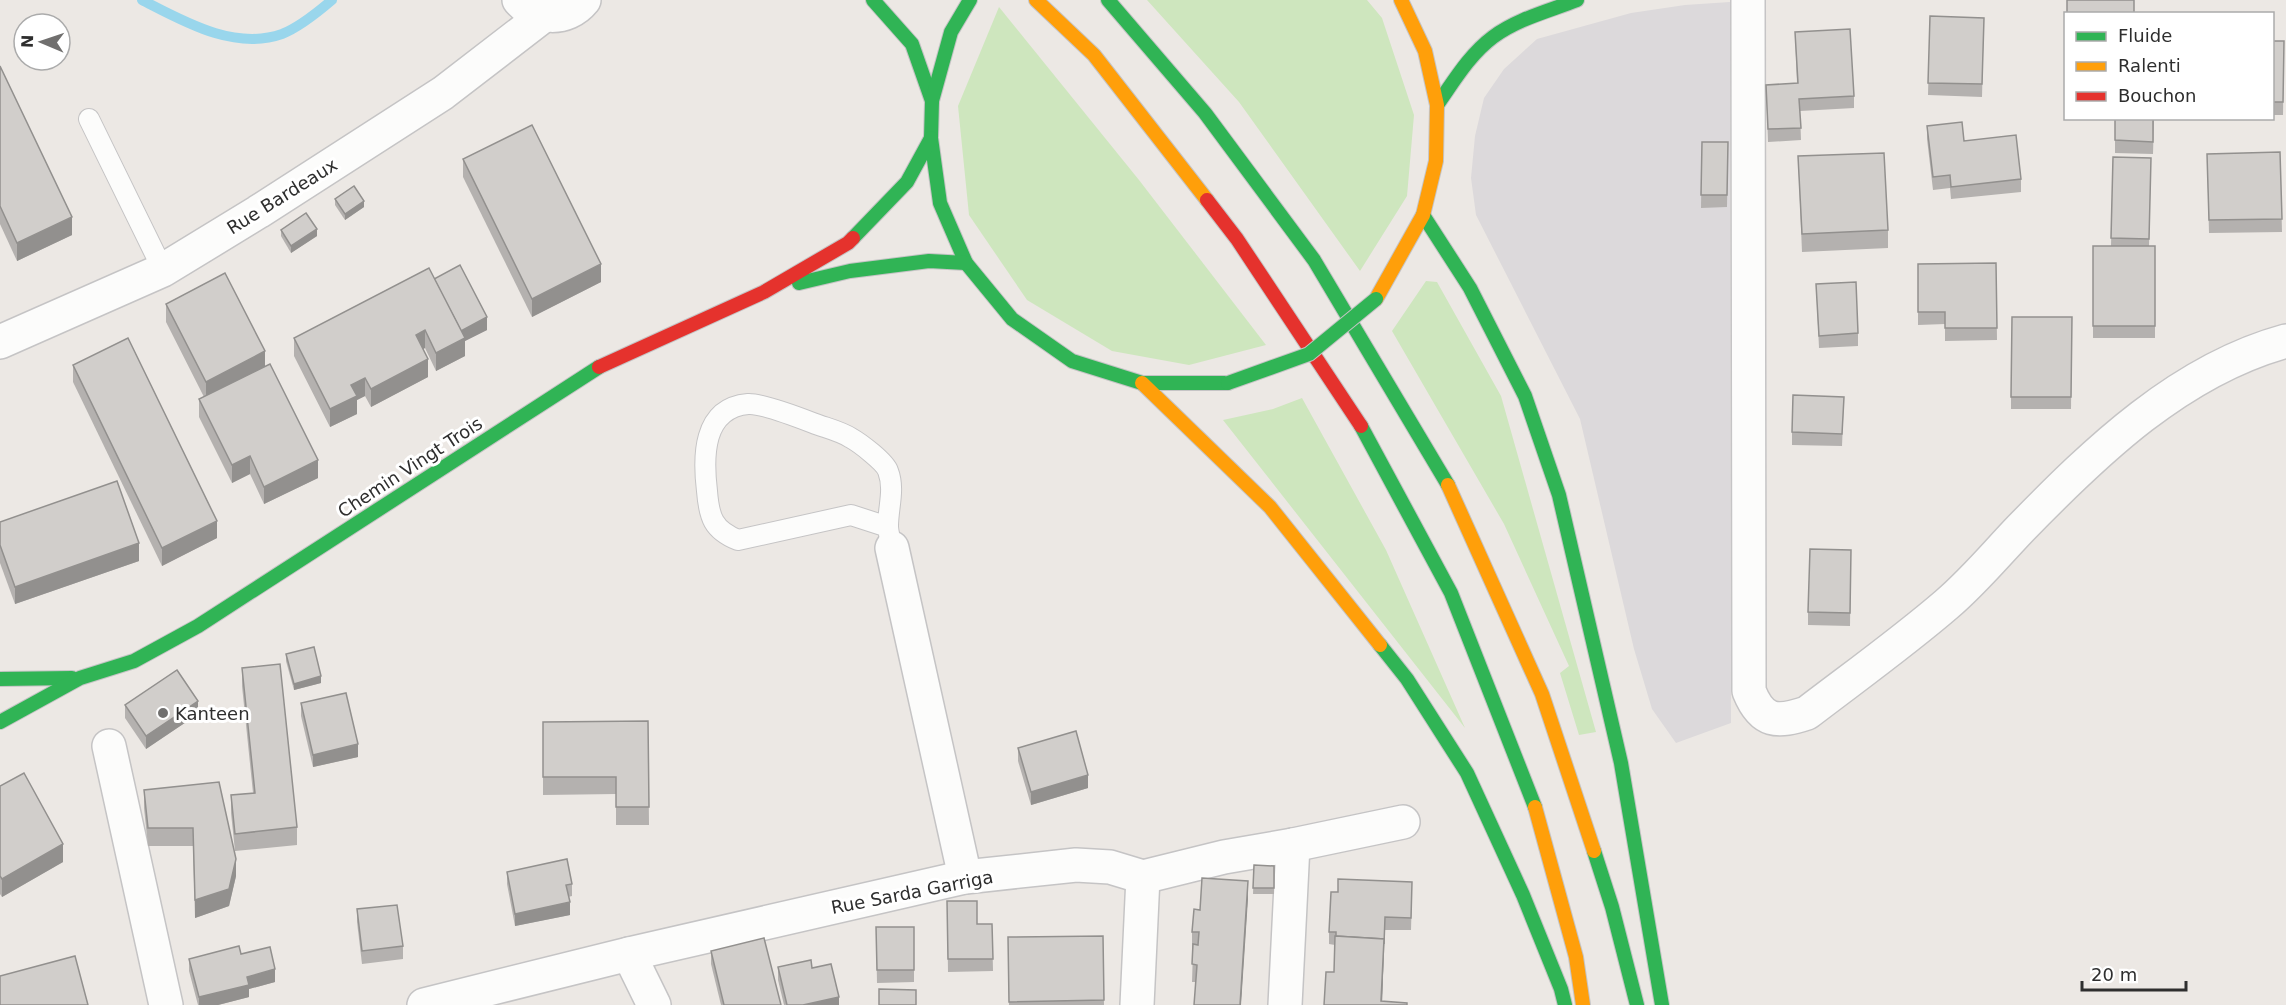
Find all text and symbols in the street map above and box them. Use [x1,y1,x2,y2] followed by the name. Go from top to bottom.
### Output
[12,12,72,72] north arrow
[2064,12,2274,120] legend
[2118,25,2172,46] text: Fluide
[18,34,37,49] text: N
[2118,55,2181,76] text: Ralenti
[2118,85,2197,106] text: Bouchon
[223,154,341,238] street label: Rue Bardeaux
[334,412,486,522] street label: Chemin Vingt Trois
[175,703,250,724] place label: Kanteen
[156,706,170,720] marker: Kanteen
[829,866,995,918] street label: Rue Sarda Garriga
[2082,954,2186,992] scale bar
[2091,964,2137,985] text: 20 m

